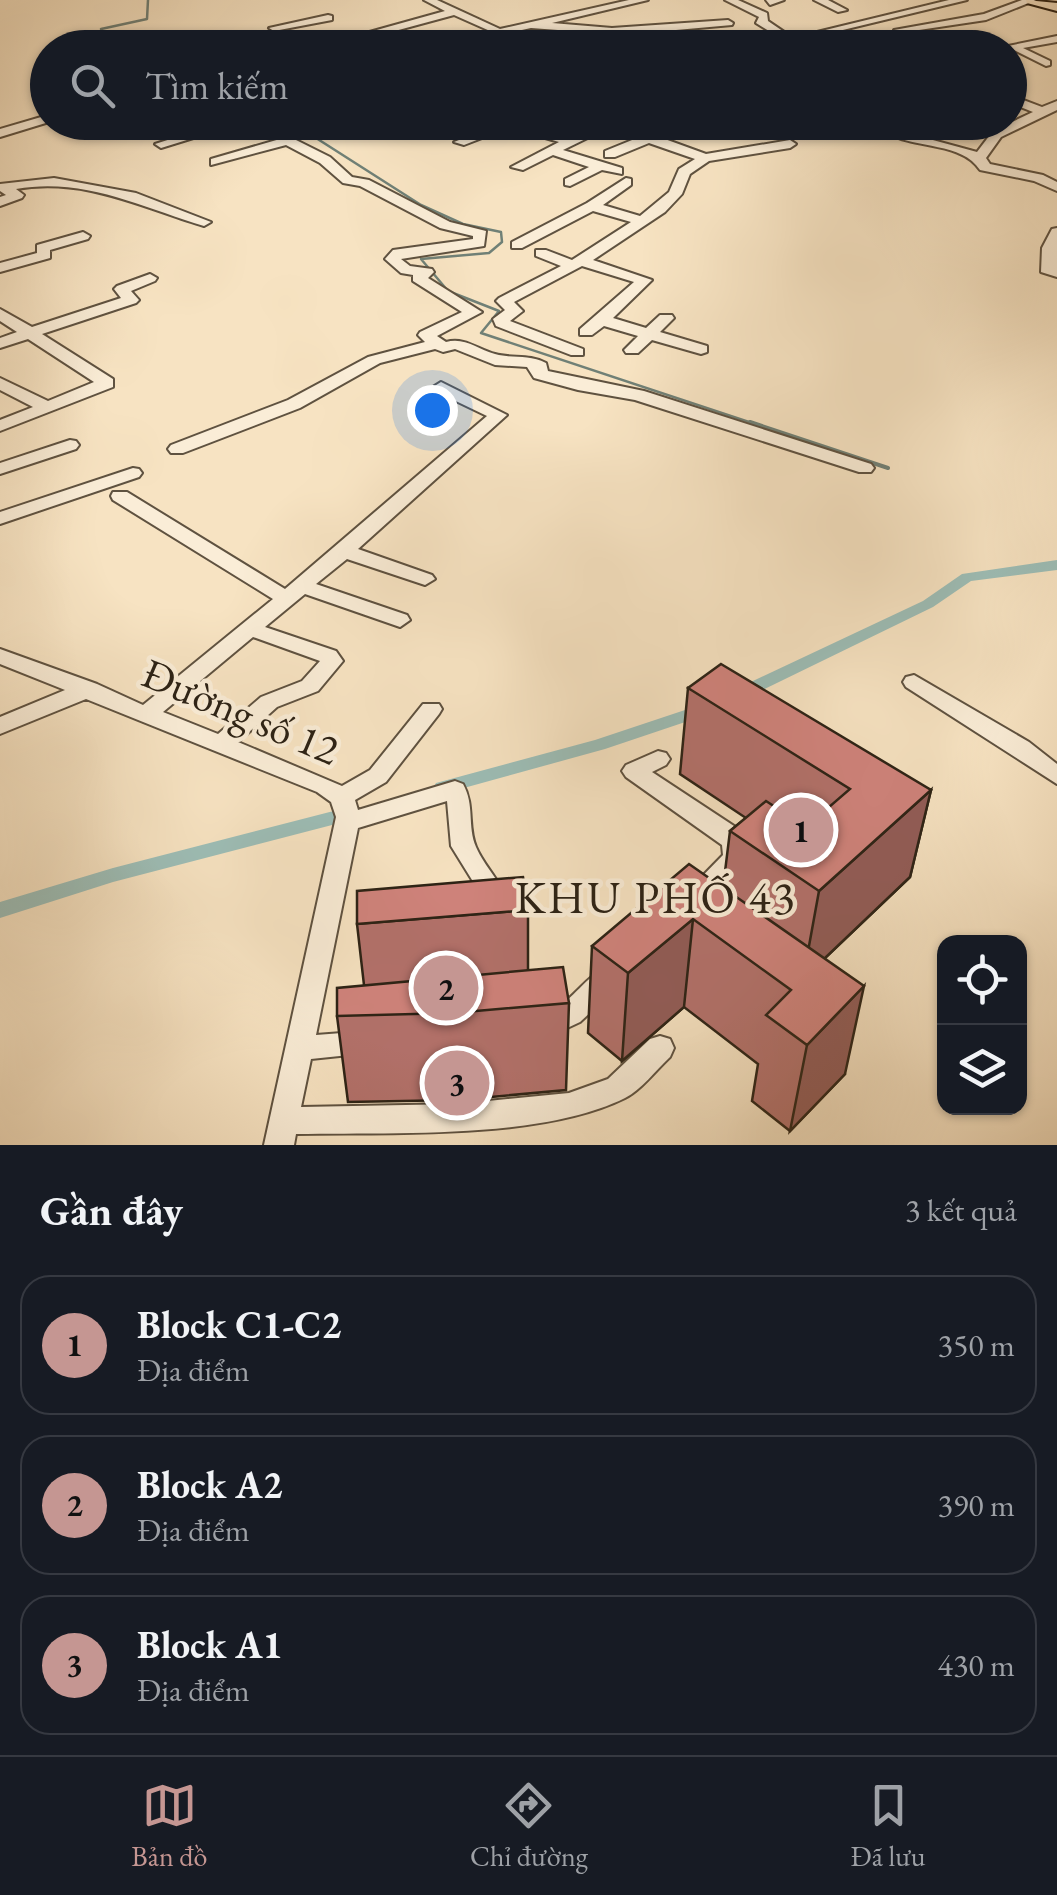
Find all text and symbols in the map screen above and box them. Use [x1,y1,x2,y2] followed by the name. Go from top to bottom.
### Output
[30,30,1027,140] search box
[65,58,120,113] icon: search
[145,61,288,110] text: Tìm kiếm
[407,385,458,436] your location
[134,645,347,777] street label: Đường số 12
[768,792,834,868] pin: 1
[515,868,797,926] district label: KHU PHỐ 43
[937,935,1027,1115] map controls
[937,935,1027,1025] button: locate
[414,950,478,1026] pin: 2
[937,1025,1027,1115] button: layers
[424,1046,490,1120] pin: 3
[40,1183,183,1238] text: Gần đây
[905,1189,1017,1231] text: 3 kết quả
[137,1300,341,1349] text: Block C1-C2
[66,1324,83,1366] text: 1
[938,1324,1015,1366] text: 350 m
[137,1349,250,1391] text: Địa điểm
[137,1460,283,1509] text: Block A2
[66,1484,83,1526] text: 2
[938,1484,1015,1526] text: 390 m
[137,1509,250,1551] text: Địa điểm
[137,1620,283,1669] text: Block A1
[66,1644,83,1686] text: 3
[938,1644,1015,1686] text: 430 m
[137,1669,250,1711] text: Địa điểm
[131,1778,207,1874] tab: Bản đồ
[470,1778,588,1874] tab: Chỉ đường
[851,1778,926,1874] tab: Đã lưu

